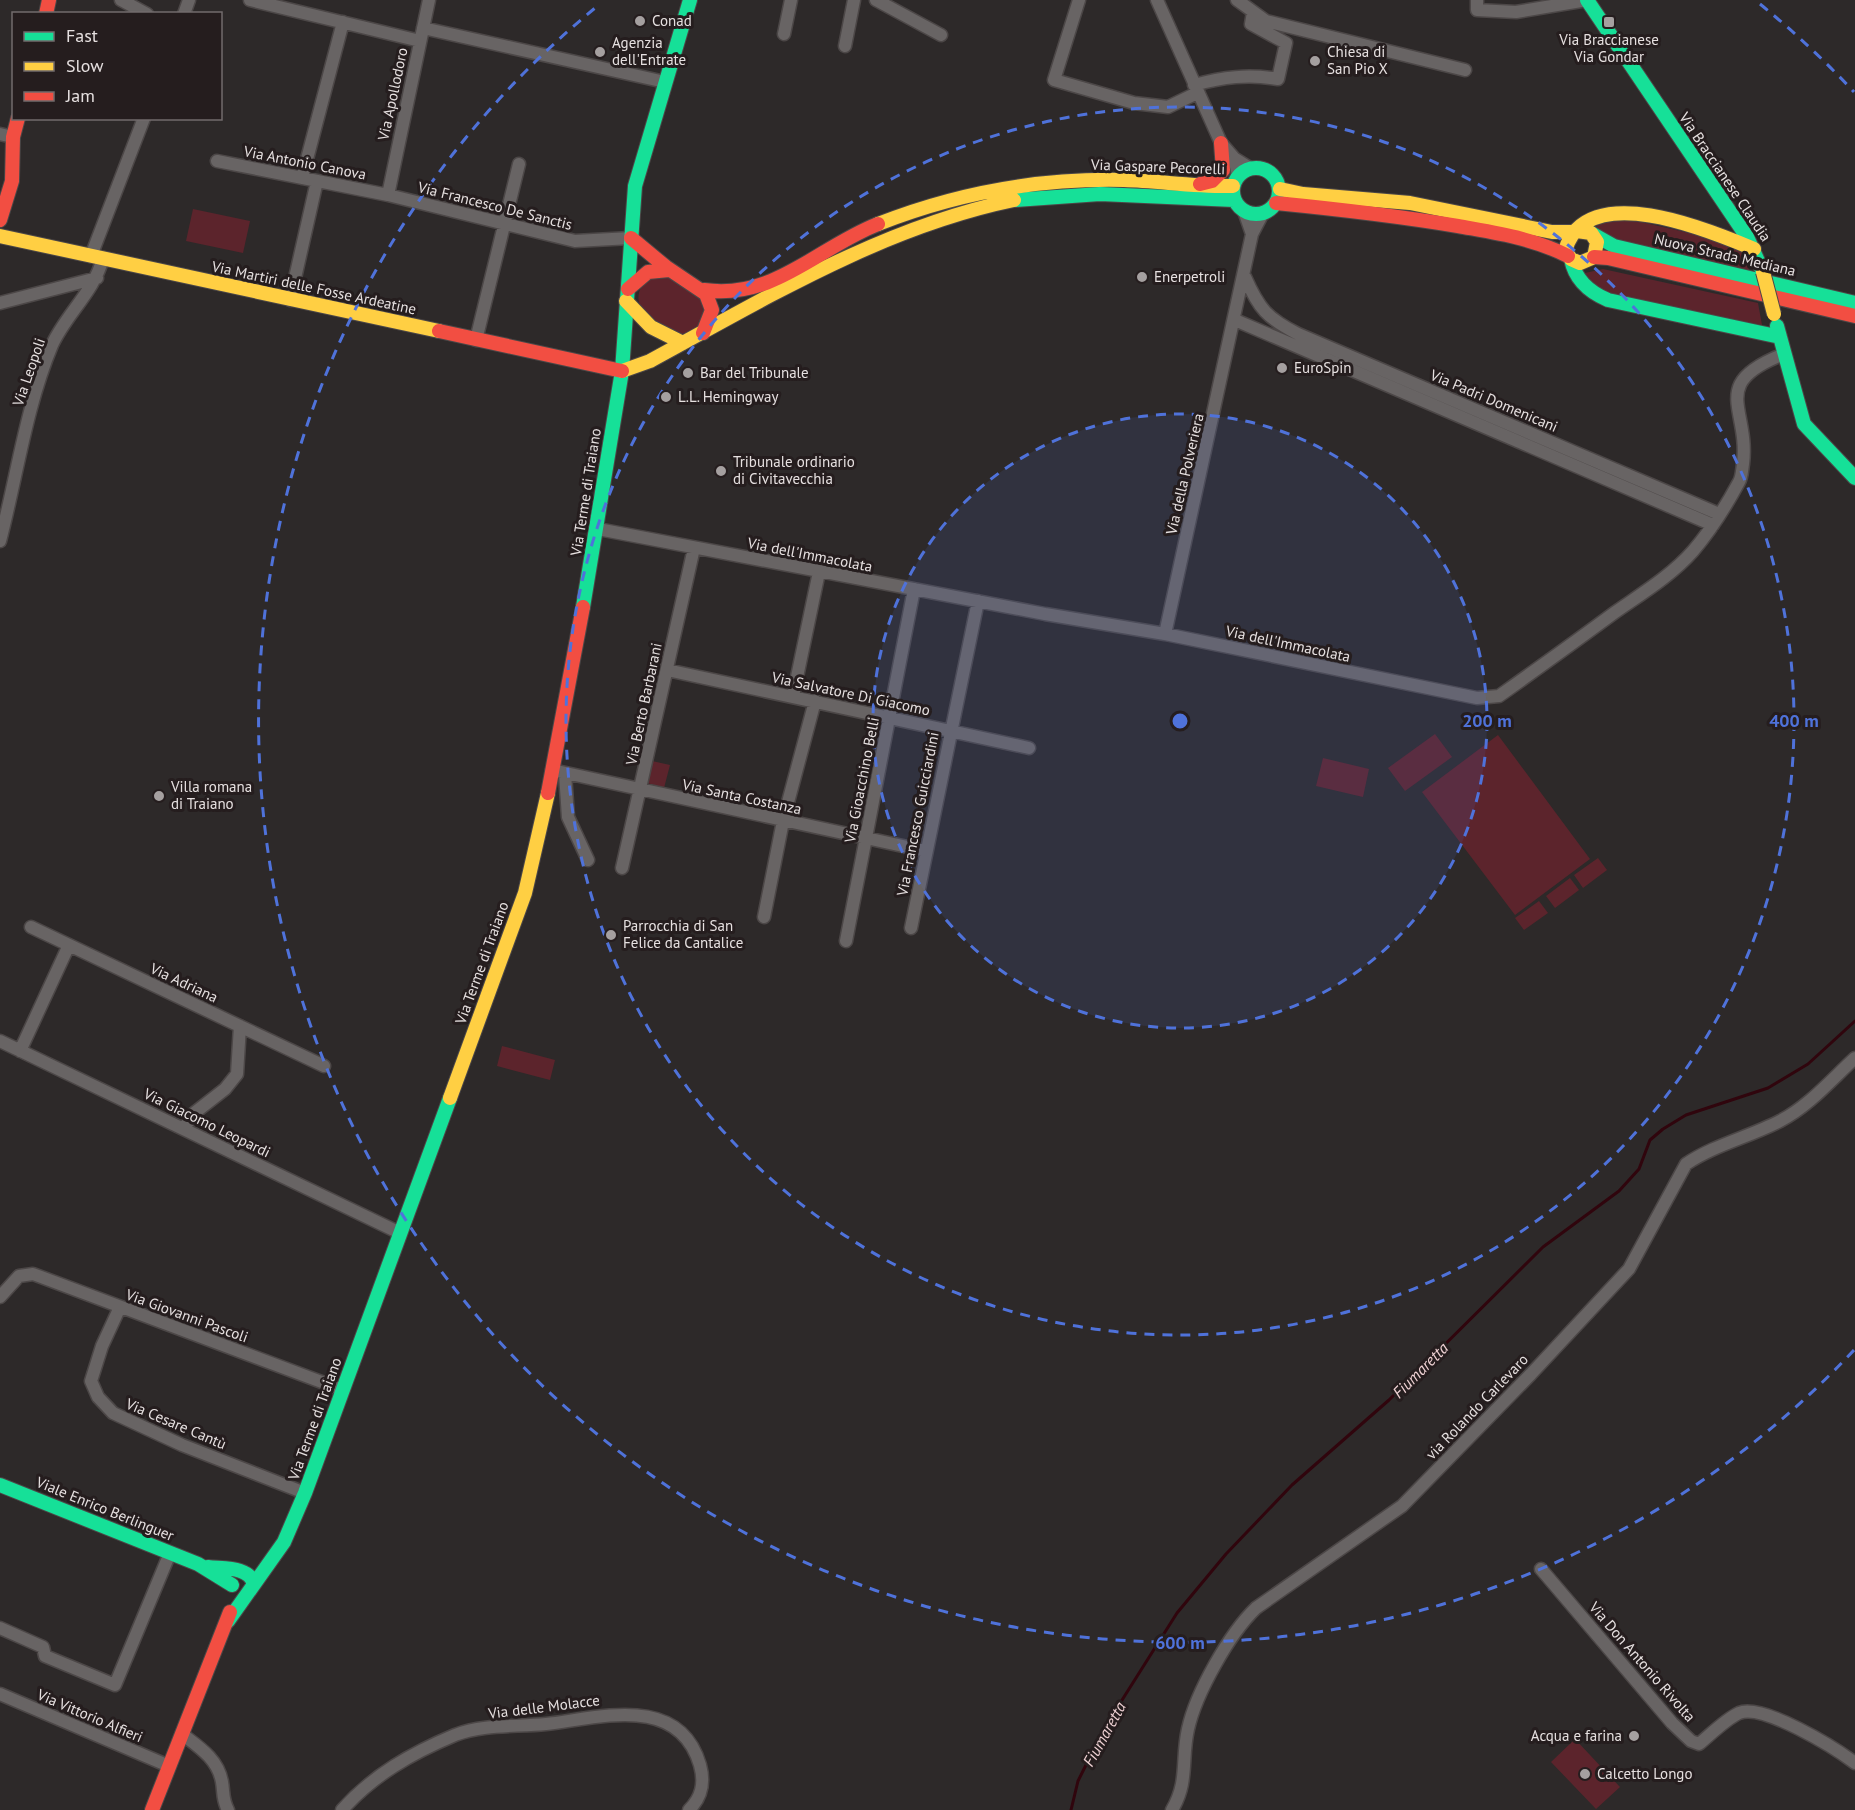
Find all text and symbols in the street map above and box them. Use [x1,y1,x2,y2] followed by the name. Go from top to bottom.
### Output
[652,11,692,30] place label: Conad
[12,12,222,120] legend
[633,14,647,28] marker: Conad
[1602,15,1616,29] marker: Via Braccianese Via Gondar
[66,24,98,47] text: Fast
[1558,30,1659,66] place label: Via Braccianese Via Gondar
[612,33,686,69] place label: Agenzia dell'Entrate
[1327,42,1388,78] place label: Chiesa di San Pio X
[593,45,607,59] marker: Agenzia dell'Entrate
[373,46,412,143] street label: Via Apollodoro
[66,54,104,77] text: Slow
[1308,54,1322,68] marker: Chiesa di San Pio X
[65,84,95,107] text: Jam
[1675,108,1776,245] street label: Via Braccianese Claudia
[241,141,368,184] street label: Via Antonio Canova
[1089,155,1226,178] street label: Via Gaspare Pecorelli
[415,177,574,234] street label: Via Francesco De Sanctis
[1653,229,1798,280] street label: Nuova Strada Mediana
[209,256,418,318] street label: Via Martiri delle Fosse Ardeatine
[1154,267,1225,286] place label: Enerpetroli
[1135,270,1149,284] marker: Enerpetroli
[8,335,49,409] street label: Via Leopoli
[1294,358,1352,377] place label: EuroSpin
[1275,361,1289,375] marker: EuroSpin
[700,363,809,382] place label: Bar del Tribunale
[1427,365,1561,436] street label: Via Padri Domenicani
[681,366,695,380] marker: Bar del Tribunale
[678,387,778,406] place label: L.L. Hemingway
[659,390,673,404] marker: L.L. Hemingway
[1161,411,1208,537] street label: Via della Polveriera
[566,427,605,558] street label: Via Terme di Traiano
[733,452,855,488] place label: Tribunale ordinario di Civitavecchia
[714,464,728,478] marker: Tribunale ordinario di Civitavecchia
[745,533,874,576] street label: Via dell'Immacolata
[1223,621,1352,666] street label: Via dell'Immacolata
[621,641,666,768] street label: Via Berto Barbarani
[769,667,932,720] street label: Via Salvatore Di Giacomo
[1462,709,1512,732] text: 200 m
[1769,709,1819,732] text: 400 m
[1170,711,1190,731] centre of rings
[840,716,883,845] street label: Via Gioacchino Belli
[892,730,943,898] street label: Via Francesco Guicciardini
[680,774,803,818] street label: Via Santa Costanza
[170,777,252,813] place label: Villa romana di Traiano
[152,789,166,803] marker: Villa romana di Traiano
[450,899,513,1028] street label: Via Terme di Traiano
[623,916,743,952] place label: Parrocchia di San Felice da Cantalice
[604,928,618,942] marker: Parrocchia di San Felice da Cantalice
[146,958,221,1006] street label: Via Adriana
[140,1083,274,1161] street label: Via Giacomo Leopardi
[123,1284,251,1346] street label: Via Giovanni Pascoli
[1388,1338,1452,1402] water label: Fiumaretta
[1421,1350,1532,1463] street label: via Rolando Carlevaro
[283,1355,346,1484] street label: Via Terme di Traiano
[122,1393,229,1453] street label: Via Cesare Cantù
[33,1472,177,1545] street label: Viale Enrico Berlinguer
[1584,1597,1700,1726] street label: Via Don Antonio Rivolta
[1155,1631,1205,1654] text: 600 m
[34,1684,146,1746] street label: Via Vittorio Alfieri
[486,1690,601,1723] street label: Via delle Molacce
[1078,1698,1130,1770] water label: Fiumaretta
[1531,1726,1622,1745] place label: Acqua e farina
[1627,1729,1641,1743] marker: Acqua e farina
[1597,1764,1692,1783] place label: Calcetto Longo
[1578,1767,1592,1781] marker: Calcetto Longo

